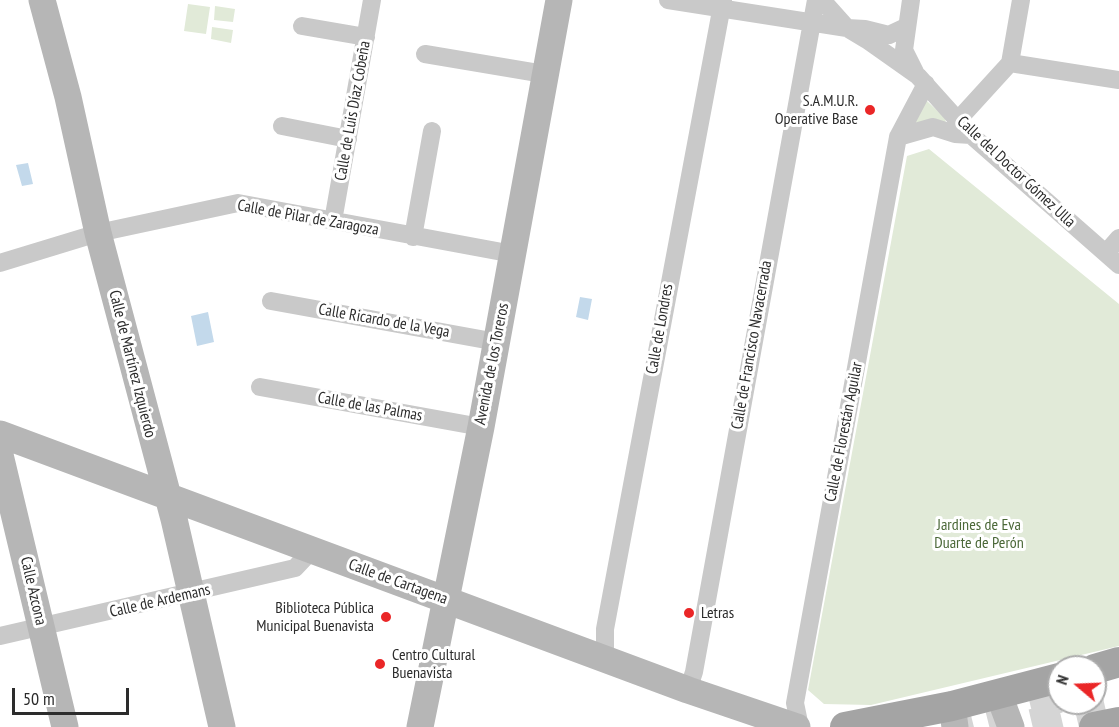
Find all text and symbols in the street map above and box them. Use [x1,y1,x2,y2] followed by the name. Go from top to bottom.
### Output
[331,40,375,182] street label: Calle de Luis Díaz Cobeña
[775,91,858,129] place label: S.A.M.U.R. Operative Base
[863,103,877,117] marker: S.A.M.U.R. Operative Base
[953,112,1079,232] street label: Calle del Doctor Gómez Ulla
[236,196,380,240] street label: Calle de Pilar de Zaragoza
[728,259,776,431] street label: Calle de Francisco Navacerrada
[643,282,677,376] street label: Calle de Londres
[104,288,160,440] street label: Calle de Martínez Izquierdo
[317,300,451,342] street label: Calle Ricardo de la Vega
[471,302,513,426] street label: Avenida de los Toreros
[821,360,867,504] street label: Calle de Florestán Aguilar
[316,388,424,426] street label: Calle de las Palmas
[934,515,1024,553] park label: Jardines de Eva Duarte de Perón
[16,555,50,627] street label: Calle Azcona
[346,555,450,609] street label: Calle de Cartagena
[108,580,212,622] street label: Calle de Ardemans
[256,598,374,636] place label: Biblioteca Pública Municipal Buenavista
[701,603,734,623] place label: Letras
[682,606,696,620] marker: Letras
[379,610,393,624] marker: Biblioteca Pública Municipal Buenavista
[392,645,475,683] place label: Centro Cultural Buenavista
[1047,655,1107,715] north arrow
[373,657,387,671] marker: Centro Cultural Buenavista
[1051,672,1073,687] text: N
[15,676,132,714] scale bar
[23,687,55,710] text: 50 m

